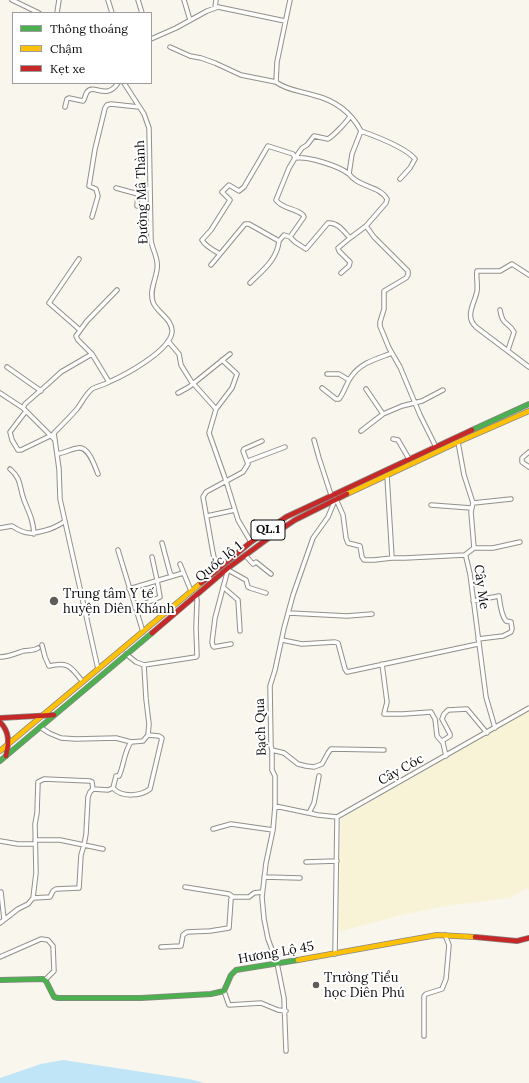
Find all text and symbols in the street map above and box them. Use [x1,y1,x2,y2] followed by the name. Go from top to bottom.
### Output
[12,12,152,84] legend
[50,21,128,36] text: Thông thoáng
[50,41,83,56] text: Chậm
[50,61,85,76] text: Kẹt xe
[132,140,152,244] street label: Đường Mâ Thành
[251,520,285,540] road number: QL.1
[193,539,245,585] street label: Quốc lộ 1
[470,564,492,610] street label: Cây Me
[63,586,174,617] place label: Trung tâm Y tế huyện Diên Khánh
[48,595,60,607] marker: Trung tâm Y tế huyện Diên Khánh
[252,698,270,756] street label: Bạch Qua
[376,751,426,789] street label: Cây Cóc
[237,939,315,967] street label: Hương Lộ 45
[324,970,405,1001] place label: Trường Tiểu học Diên Phú
[311,980,321,990] marker: Trường Tiểu học Diên Phú

